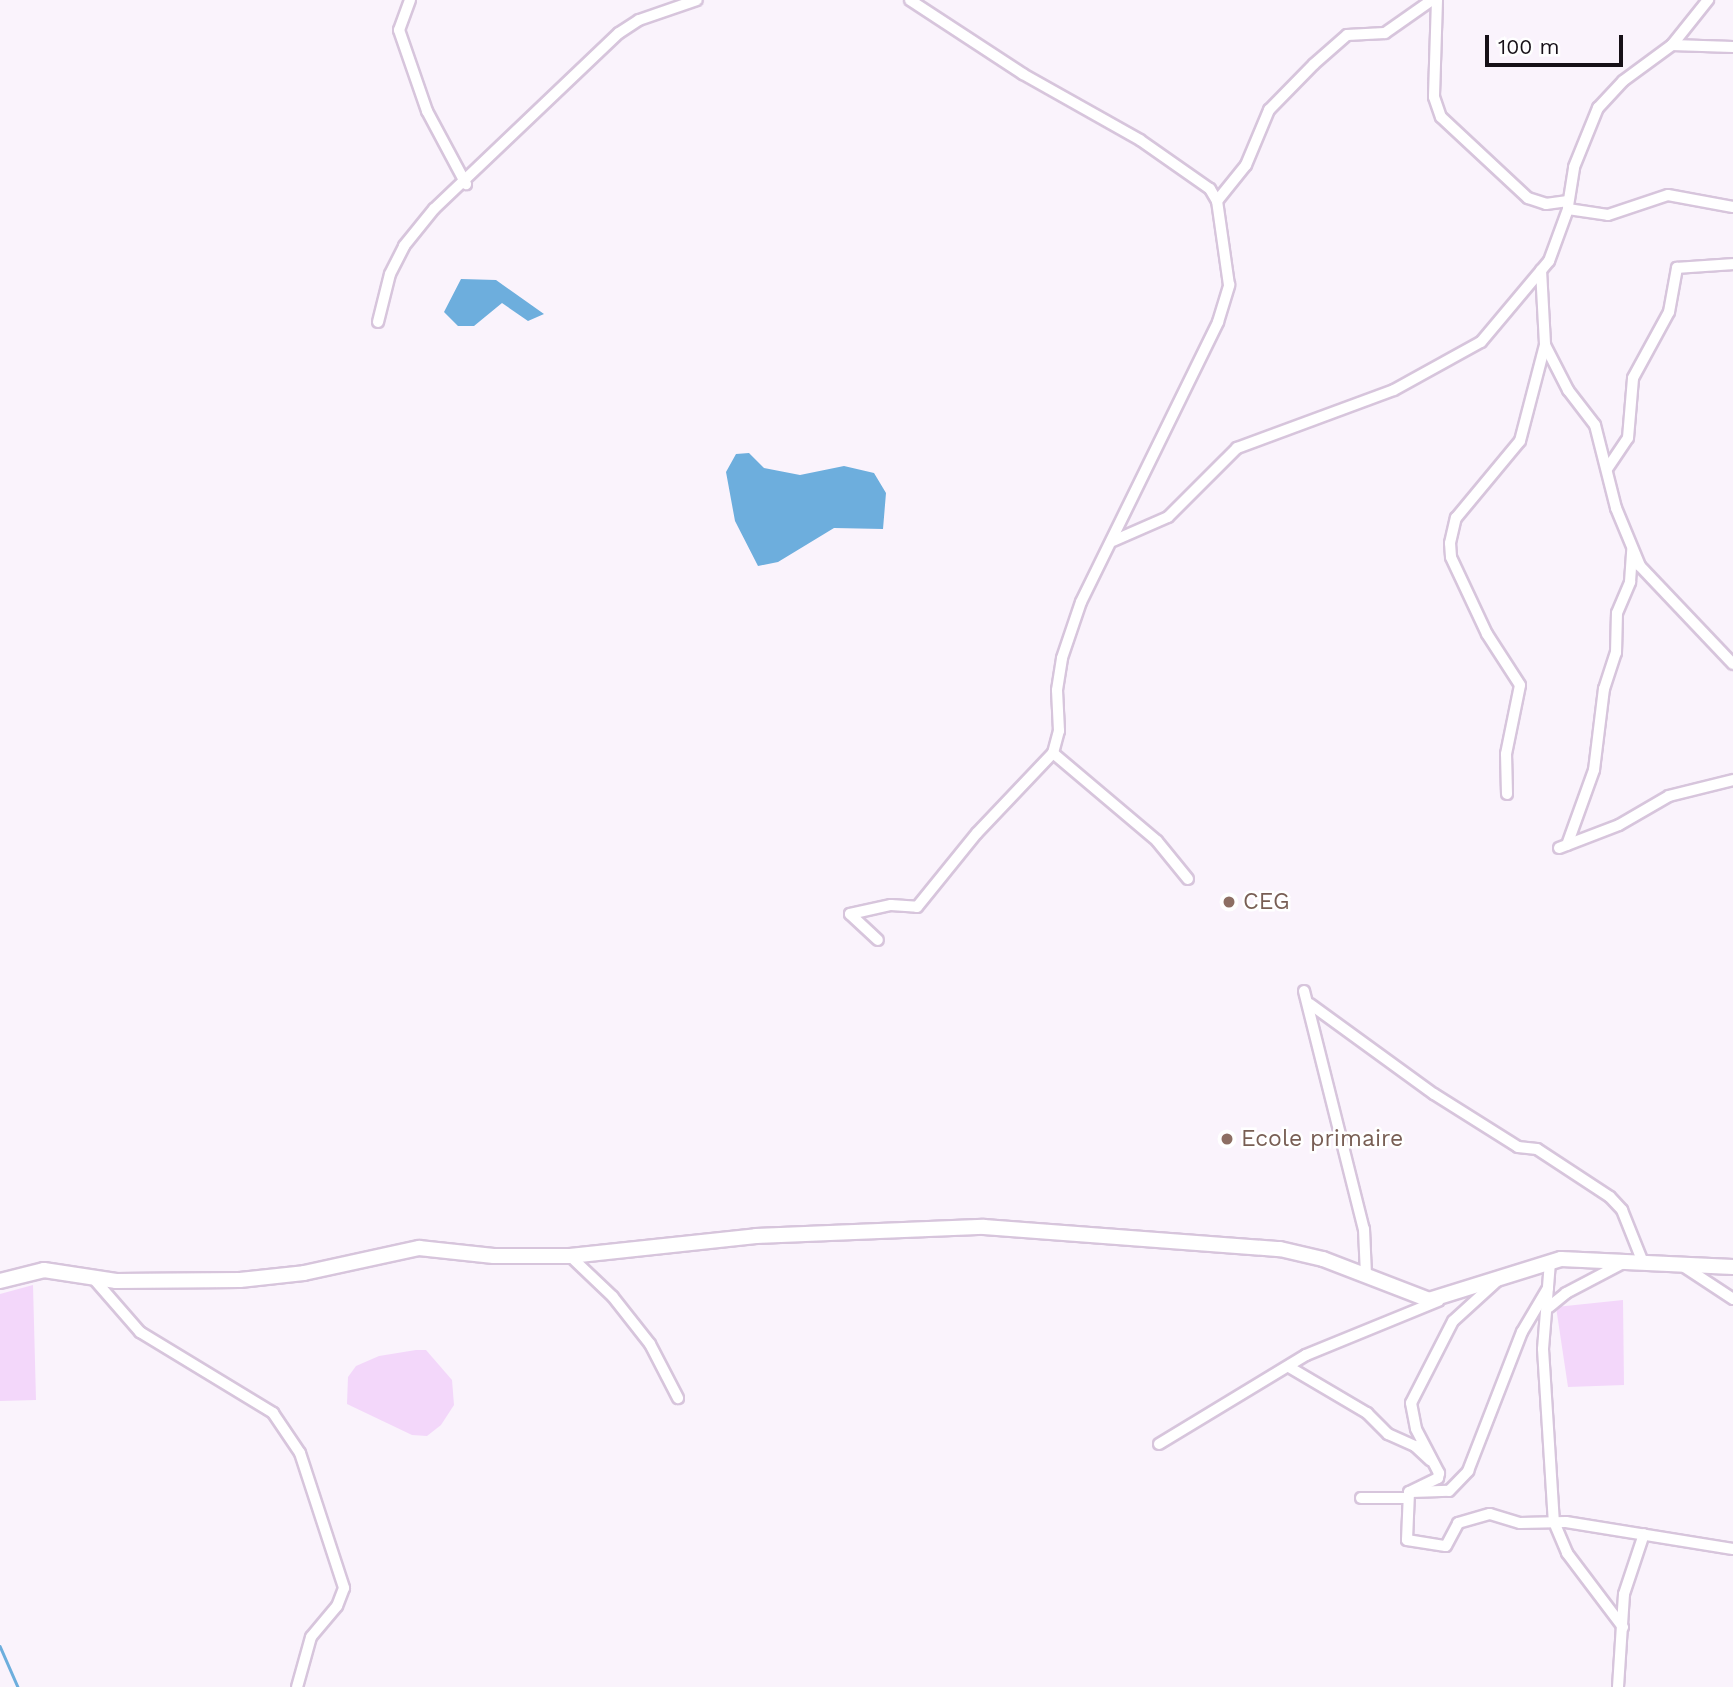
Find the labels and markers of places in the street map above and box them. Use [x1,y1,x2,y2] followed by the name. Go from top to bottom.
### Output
[1243,888,1290,916] place label: CEG
[1221,894,1237,910] marker: CEG
[1241,1125,1403,1153] place label: Ecole primaire
[1219,1131,1235,1147] marker: Ecole primaire

